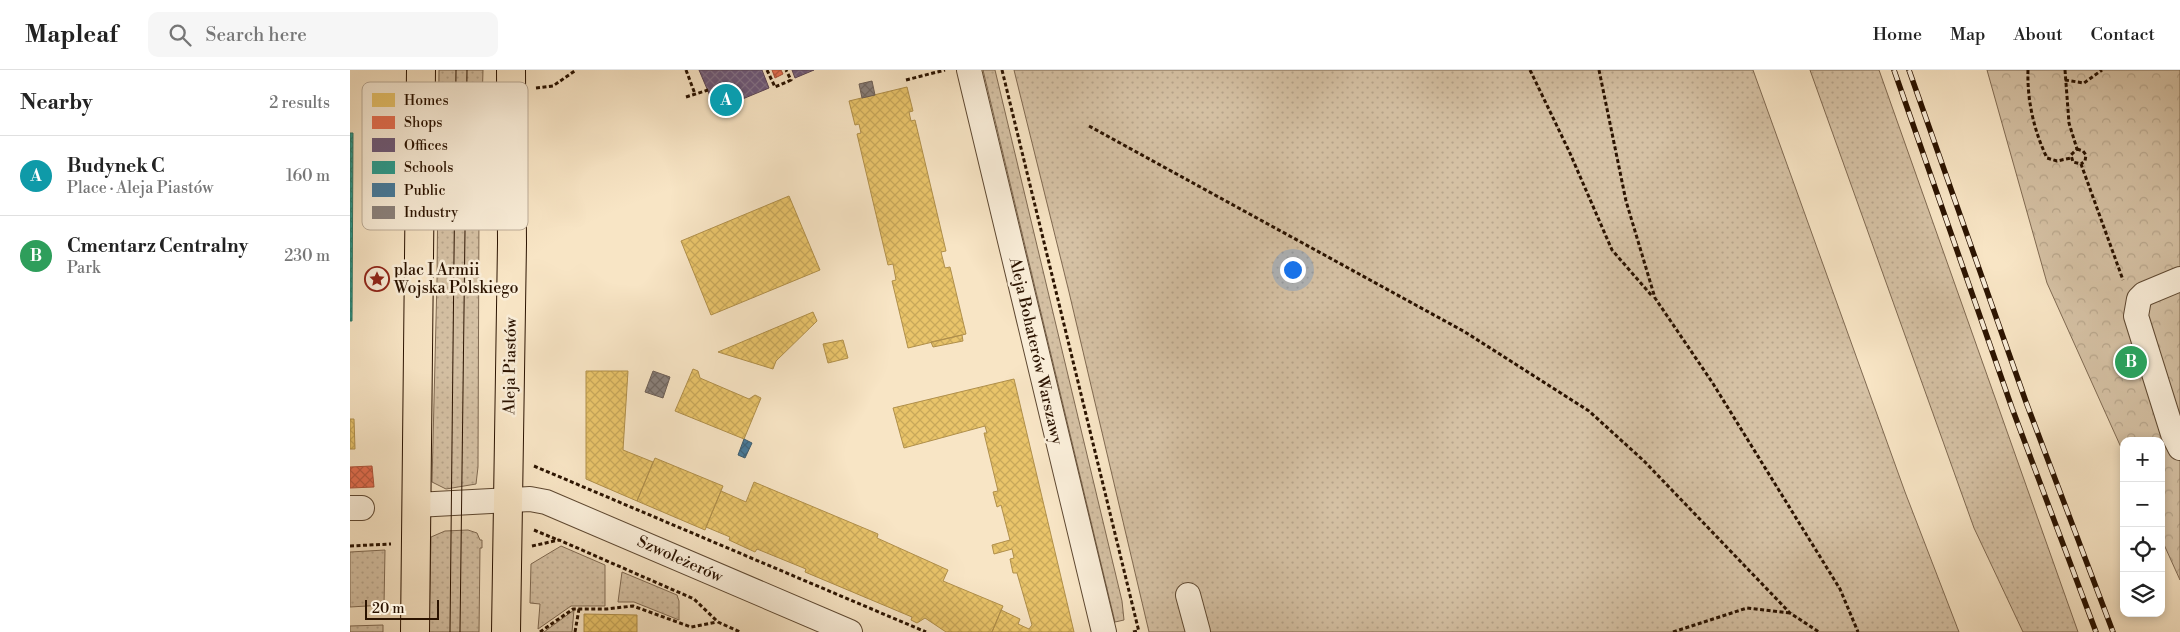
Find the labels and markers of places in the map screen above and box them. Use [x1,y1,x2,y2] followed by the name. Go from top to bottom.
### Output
[710,81,742,119] pin: A
[393,260,519,298] place label: plac I Armii Wojska Polskiego
[364,266,390,292] place icon: plac I Armii Wojska Polskiego
[2115,343,2147,381] pin: B

